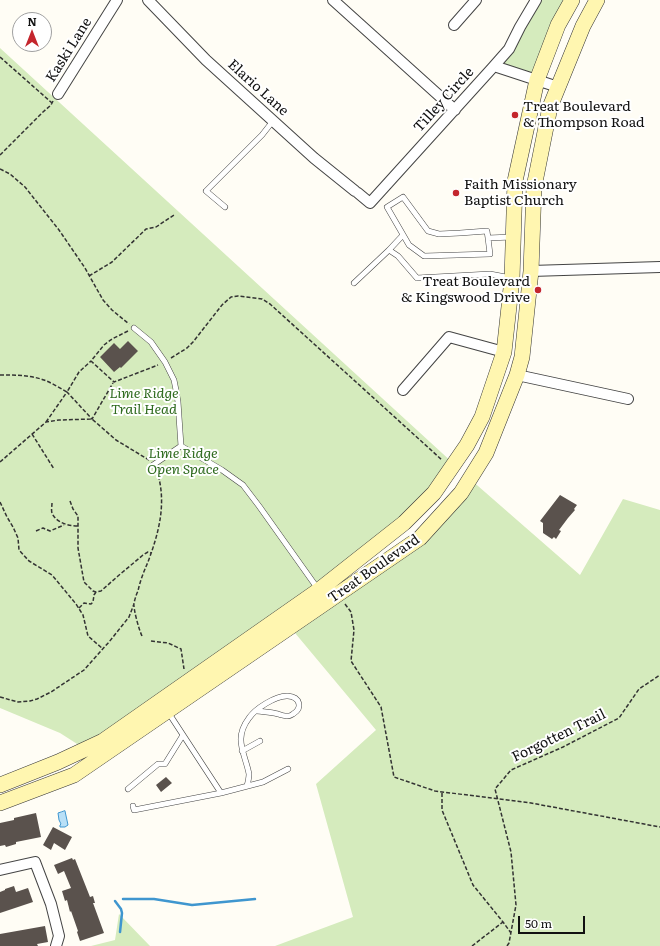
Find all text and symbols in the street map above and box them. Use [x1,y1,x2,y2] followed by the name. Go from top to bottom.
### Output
[12,12,52,52] north arrow
[27,13,37,29] text: N
[43,15,95,85] street label: Kaski Lane
[224,56,292,120] street label: Elario Lane
[410,64,478,136] street label: Tilley Circle
[523,99,645,132] place label: Treat Boulevard & Thompson Road
[510,110,520,120] marker: Treat Boulevard & Thompson Road
[464,177,577,210] place label: Faith Missionary Baptist Church
[451,188,461,198] marker: Faith Missionary Baptist Church
[401,274,530,306] place label: Treat Boulevard & Kingswood Drive
[533,285,543,295] marker: Treat Boulevard & Kingswood Drive
[109,386,179,418] park label: Lime Ridge Trail Head
[147,446,219,478] park label: Lime Ridge Open Space
[325,531,423,607] street label: Treat Boulevard
[509,706,609,766] street label: Forgotten Trail
[520,908,587,934] scale bar
[525,914,552,932] text: 50 m

